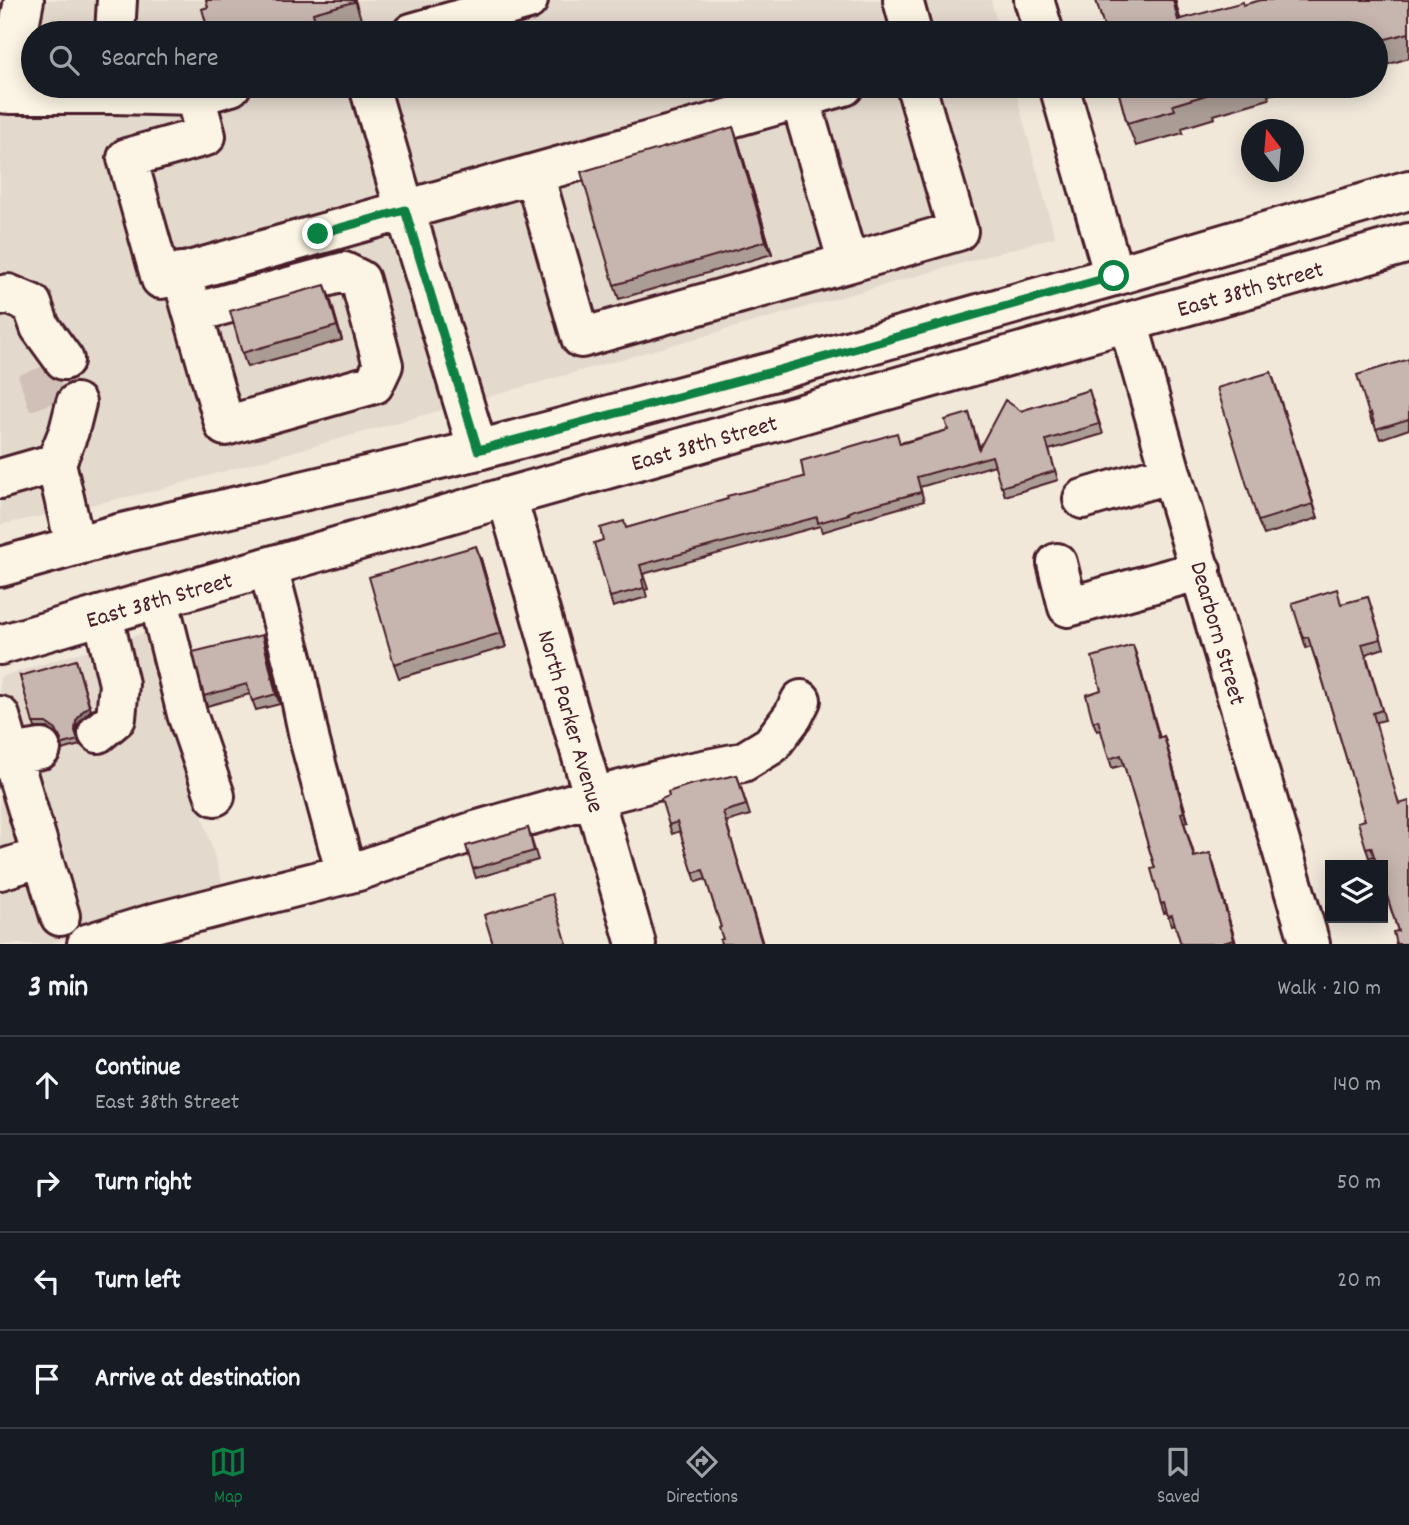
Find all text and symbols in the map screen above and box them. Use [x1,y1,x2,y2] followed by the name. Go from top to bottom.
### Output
[21,21,1388,98] search box
[45,41,83,79] icon: search
[101,41,219,78] text: Search here
[1241,119,1304,182] north arrow
[302,218,333,249] route end
[1174,254,1328,328] street label: East 38th Street
[1098,260,1129,291] route start
[628,408,782,482] street label: East 38th Street
[1179,558,1253,710] street label: Dearborn Street
[83,565,237,639] street label: East 38th Street
[527,627,611,817] street label: North Parker Avenue
[1325,860,1388,923] map controls
[1325,860,1388,923] button: layers
[28,968,88,1011] text: 3 min
[1278,973,1381,1006] text: Walk · 210 m
[95,1050,180,1087] text: Continue
[28,1066,66,1104] icon: ahead
[1333,1069,1381,1102] text: 140 m
[95,1087,239,1120] text: East 38th Street
[28,1164,66,1202] icon: right
[95,1165,192,1202] text: Turn right
[1337,1167,1381,1200] text: 50 m
[28,1262,66,1300] icon: left
[95,1263,181,1300] text: Turn left
[1337,1265,1381,1298] text: 20 m
[28,1360,66,1398] icon: arrive
[95,1361,300,1398] text: Arrive at destination
[209,1443,247,1512] tab: Map
[666,1443,738,1512] tab: Directions
[1157,1443,1200,1512] tab: Saved

